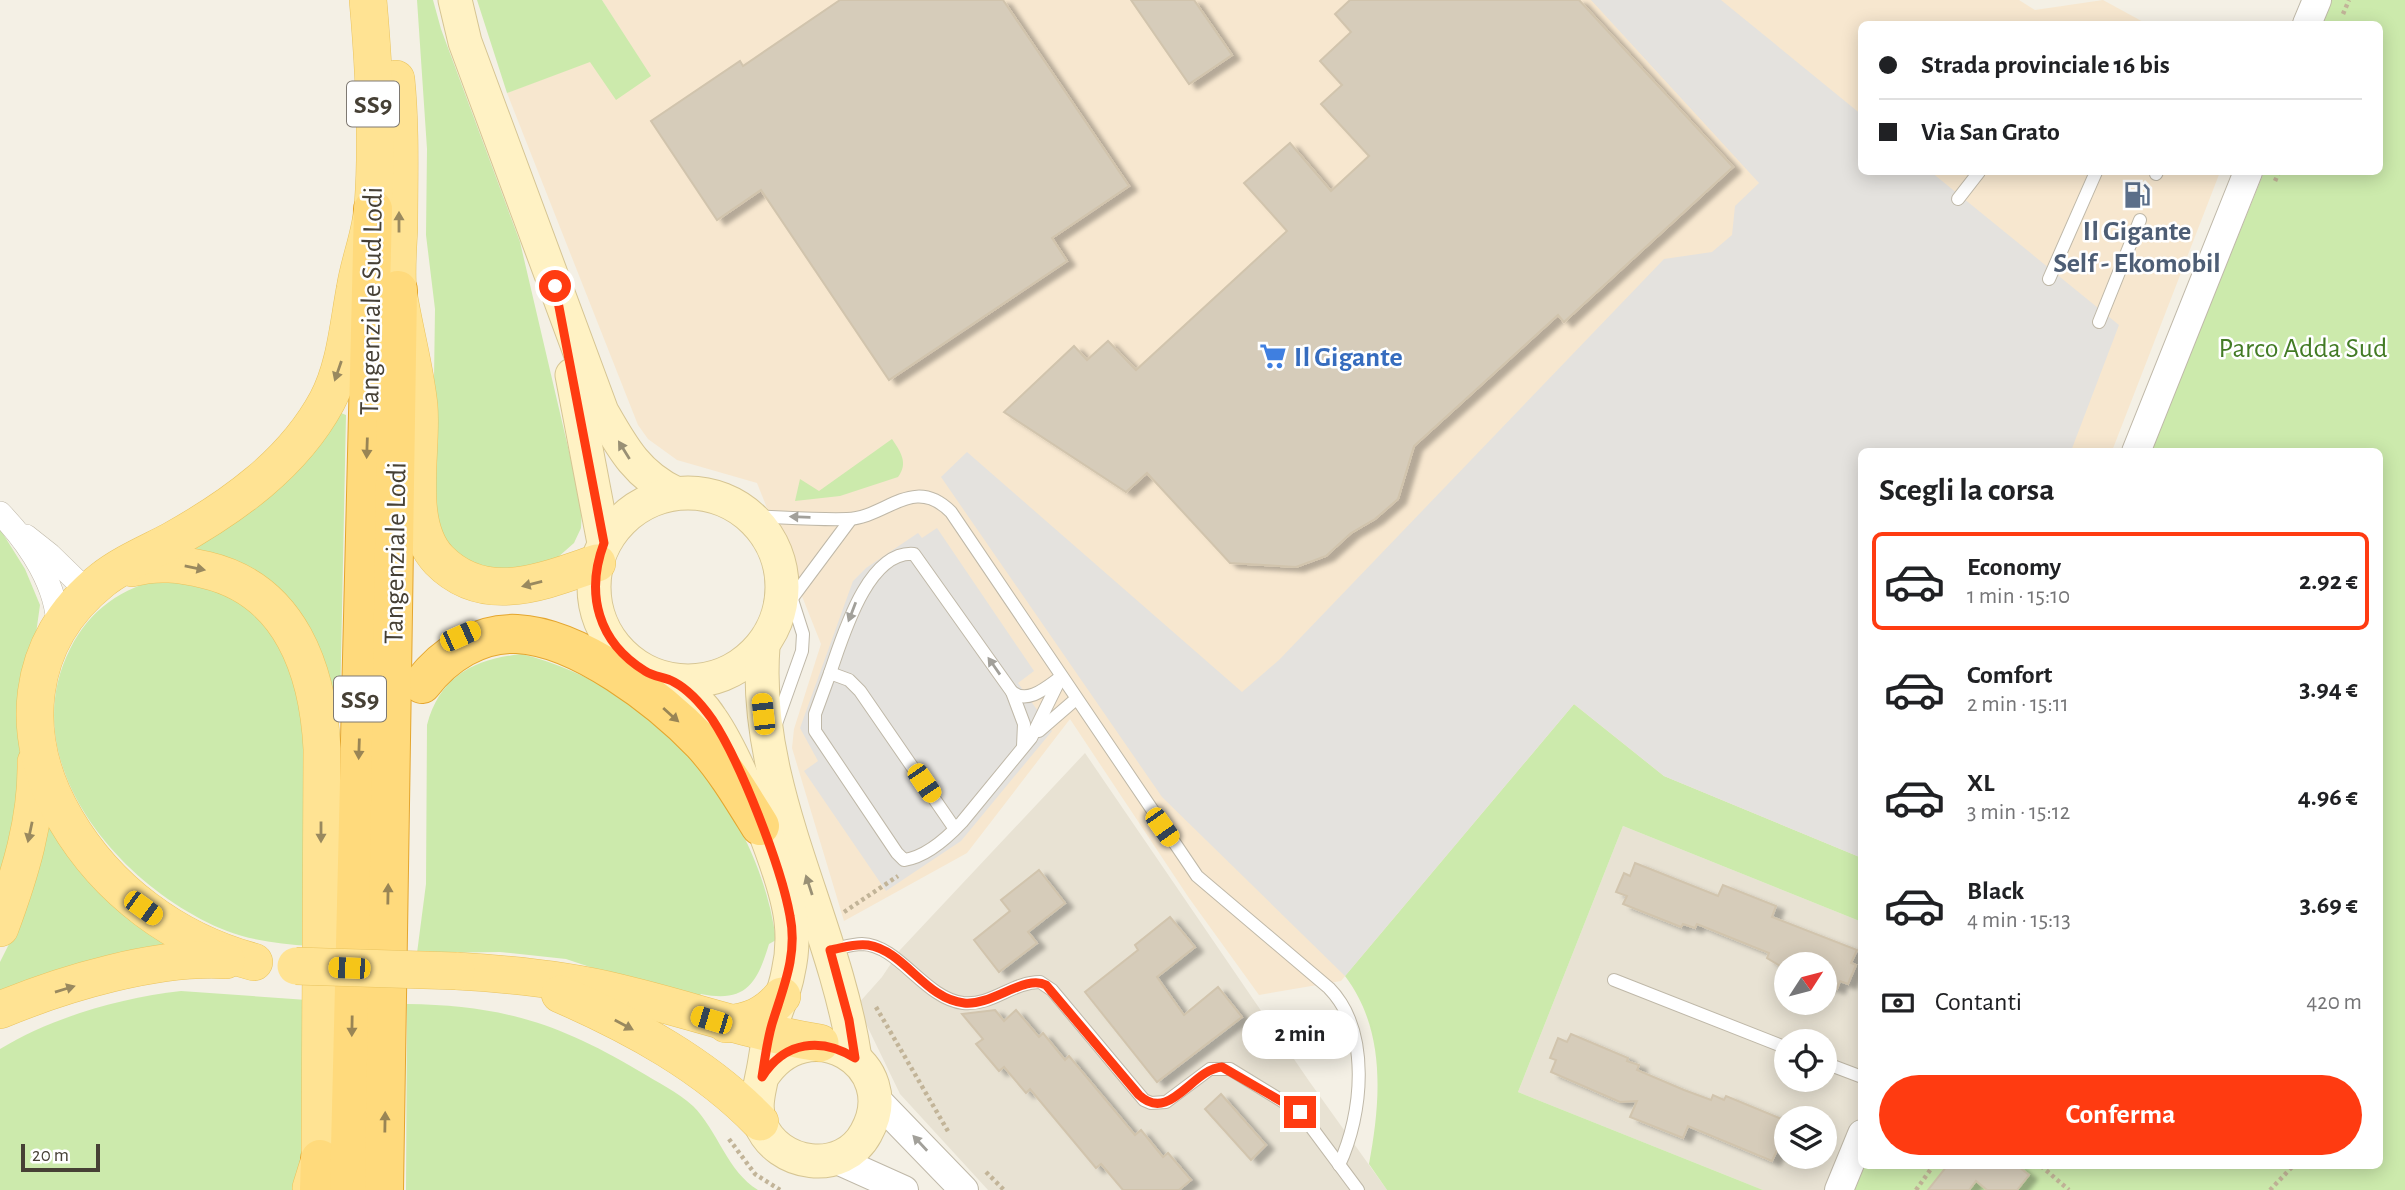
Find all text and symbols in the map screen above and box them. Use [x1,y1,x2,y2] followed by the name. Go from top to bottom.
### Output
[1921,52,2170,78] text: Strada provinciale 16 bis
[347,82,399,127] road number: SS9
[1921,119,2060,145] text: Via San Grato
[2122,180,2152,210] fuel station icon: Il Gigante Self - Ekomobil
[356,187,388,416] street label: Tangenziale Sud Lodi
[393,211,405,233] one-way arrow
[2053,218,2221,278] place label: Il Gigante Self - Ekomobil
[539,270,571,302] route start
[2219,335,2387,363] park label: Parco Adda Sud
[1258,341,1288,371] supermarket icon: Il Gigante
[1294,344,1403,372] place label: Il Gigante
[333,361,343,382] one-way arrow
[361,438,372,460] one-way arrow
[618,440,631,459] one-way arrow
[380,462,412,644] street label: Tangenziale Lodi
[1879,474,2055,506] text: Scegli la corsa
[789,512,811,523] one-way arrow
[1883,550,1946,613] icon: car
[1967,554,2061,580] text: Economy
[184,563,206,574] one-way arrow
[2299,568,2358,594] text: 2.92 €
[520,579,542,590] one-way arrow
[1967,585,2070,608] text: 1 min · 15:10
[847,601,858,622] one-way arrow
[437,618,484,654] car
[988,656,1001,675] one-way arrow
[1883,658,1946,721] icon: car
[1967,662,2052,688] text: Comfort
[2299,676,2358,702] text: 3.94 €
[334,677,386,722] road number: SS9
[751,692,776,736] car
[1967,693,2069,716] text: 2 min · 15:11
[662,706,679,722] one-way arrow
[353,738,364,760] one-way arrow
[904,760,945,806] car
[1883,766,1946,829] icon: car
[1967,770,1994,796] text: XL
[2298,784,2358,810] text: 4.96 €
[1967,801,2070,824] text: 3 min · 15:12
[1142,804,1183,850] car
[24,821,35,843] one-way arrow
[315,821,327,843] one-way arrow
[1883,874,1946,937] icon: car
[803,875,814,896] one-way arrow
[1967,878,2024,904] text: Black
[382,883,394,905] one-way arrow
[120,887,167,929] car
[2300,892,2358,918] text: 3.69 €
[1967,909,2071,932] text: 4 min · 15:13
[1774,952,1838,1015] north arrow
[1774,952,1837,1169] map controls
[328,957,371,979] car
[54,983,75,993] one-way arrow
[1879,984,1917,1022] icon: cash
[1935,989,2022,1015] text: Contanti
[2306,991,2362,1014] text: 420 m
[688,1004,735,1036] car
[1242,1010,1358,1060] callout: 2 min
[346,1015,358,1037] one-way arrow
[614,1019,634,1031] one-way arrow
[1274,1023,1326,1046] text: 2 min
[1774,1029,1837,1092] button: locate
[1879,1075,2362,1155] button: Conferma
[1284,1096,1316,1128] route end
[1774,1106,1837,1169] button: layers
[379,1111,391,1133] one-way arrow
[912,1134,928,1152] one-way arrow
[21,1141,100,1173] scale bar
[32,1146,69,1165] text: 20 m

